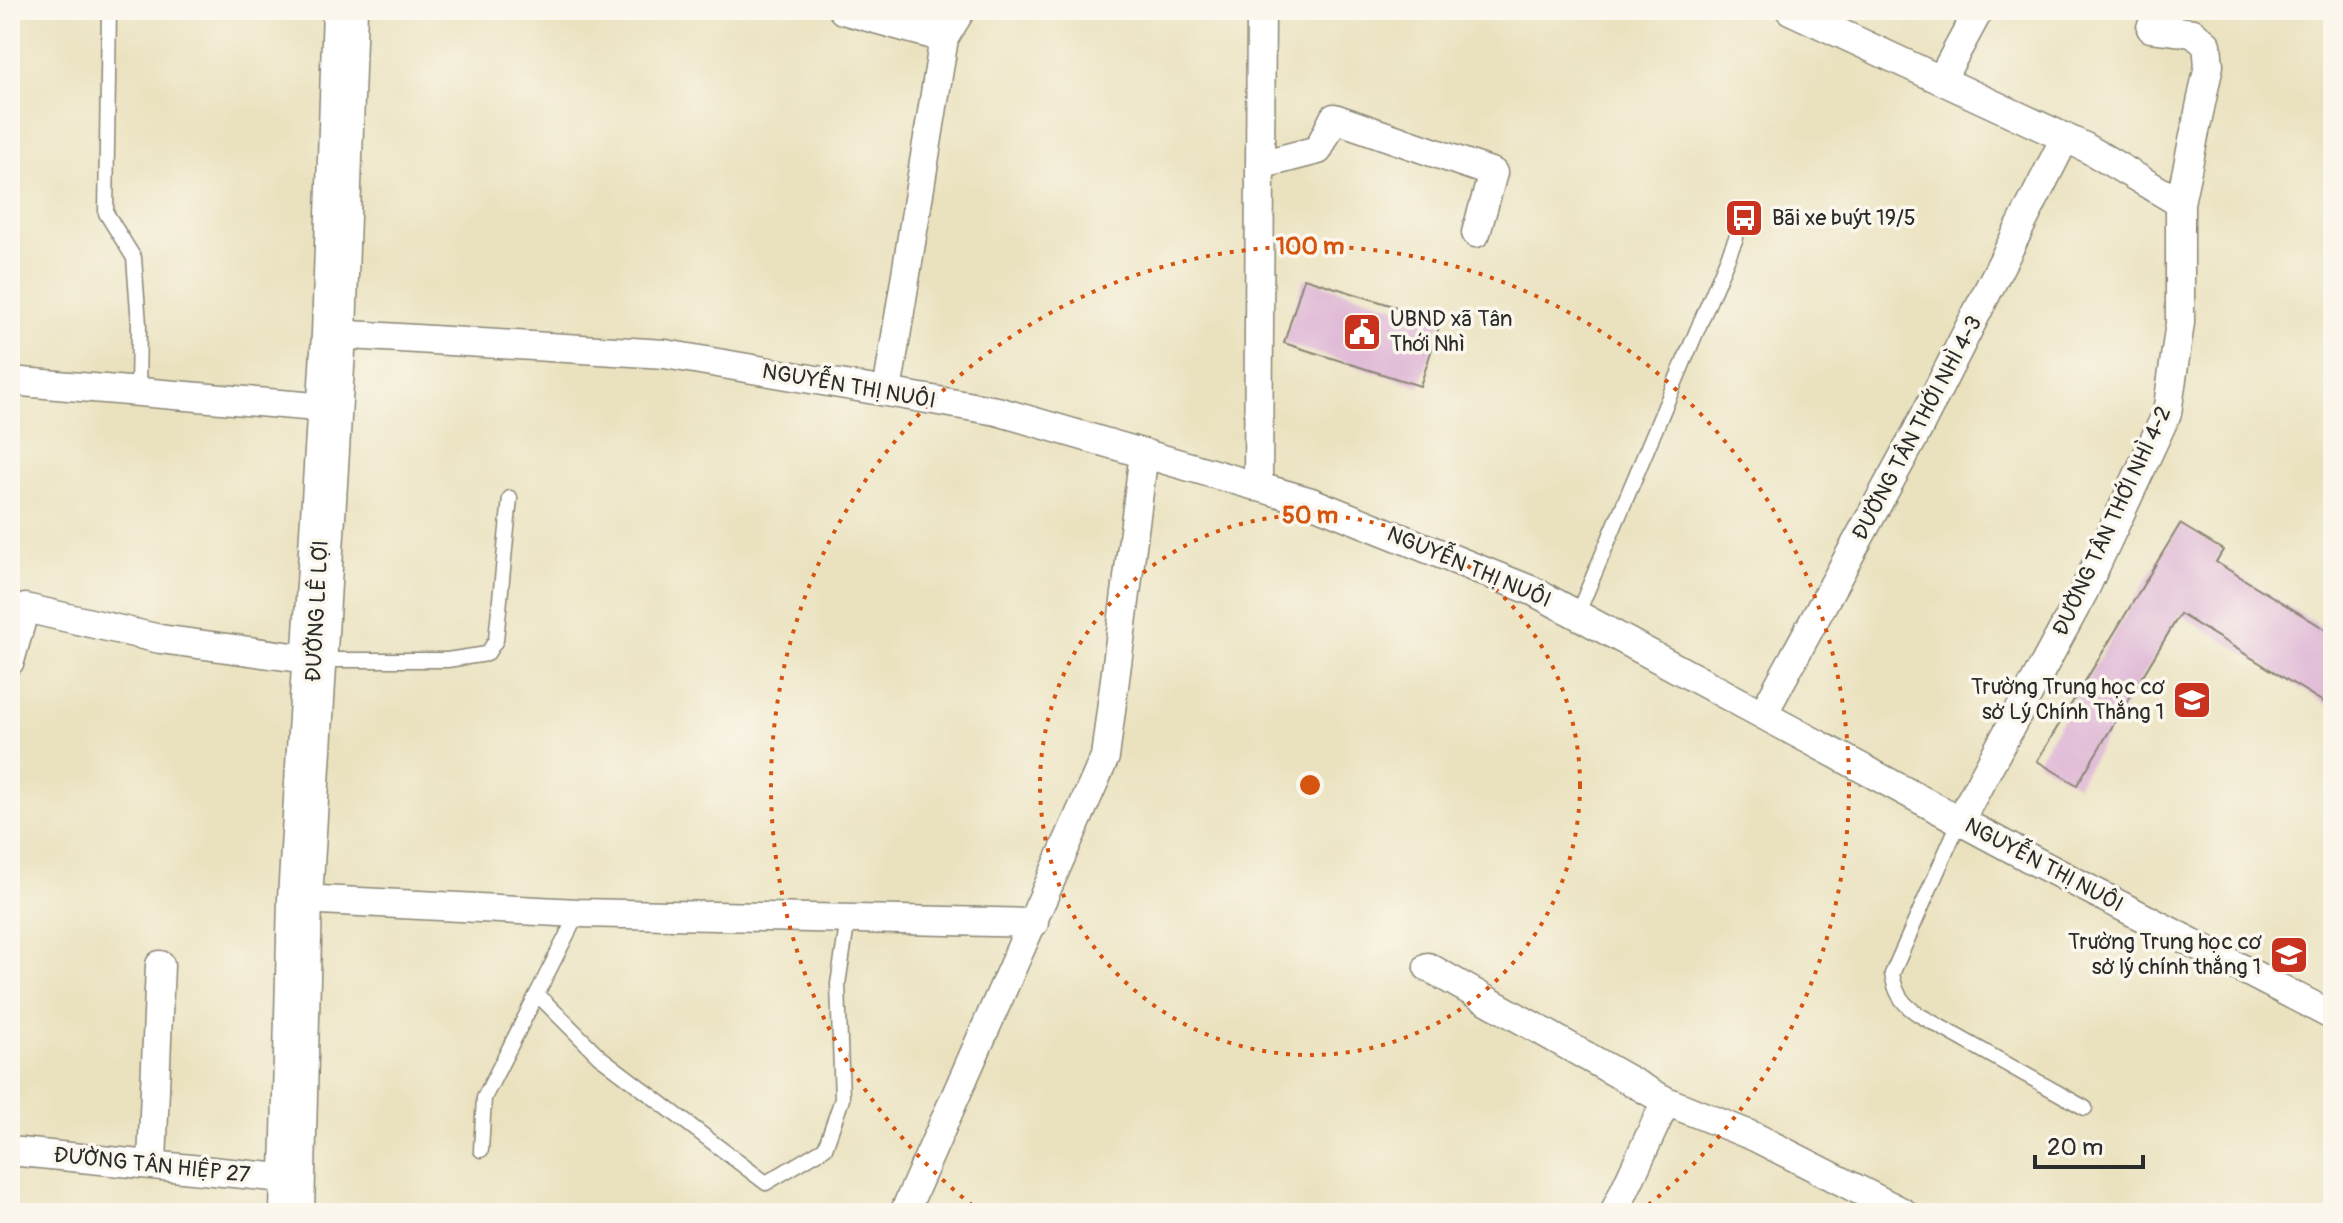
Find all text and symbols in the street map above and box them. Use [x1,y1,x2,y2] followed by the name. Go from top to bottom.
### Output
[1723,197,1765,239] bus stop icon: Bãi xe buýt 19/5
[1772,204,1916,232] place label: Bãi xe buýt 19/5
[1276,232,1344,261] text: 100 m
[1390,305,1513,358] place label: UBND xã Tân Thới Nhì
[1341,311,1383,353] public building icon: UBND xã Tân Thới Nhì
[1846,311,1988,545] street label: ĐƯỜNG TÂN THỚI NHÌ 4-3
[760,354,938,415] street label: NGUYỄN THỊ NUÔI
[2046,402,2178,640] street label: ĐƯỜNG TÂN THỚI NHÌ 4-2
[1282,501,1338,530] text: 50 m
[1383,517,1556,614] street label: NGUYỄN THỊ NUÔI
[299,539,335,683] street label: ĐƯỜNG LÊ LỢI
[1971,673,2165,726] place label: Trường Trung học cơ sở Lý Chính Thắng 1
[2171,679,2213,721] school or university icon: Trường Trung học cơ sở Lý Chính Thắng 1
[1296,771,1324,799] centre of rings
[1960,809,2130,919] street label: NGUYỄN THỊ NUÔI
[2068,928,2262,981] place label: Trường Trung học cơ sở lý chính thắng 1
[2268,934,2310,976] school or university icon: Trường Trung học cơ sở lý chính thắng 1
[2035,1119,2143,1169] scale bar
[2047,1133,2103,1162] text: 20 m
[52,1141,252,1189] street label: ĐƯỜNG TÂN HIỆP 27

